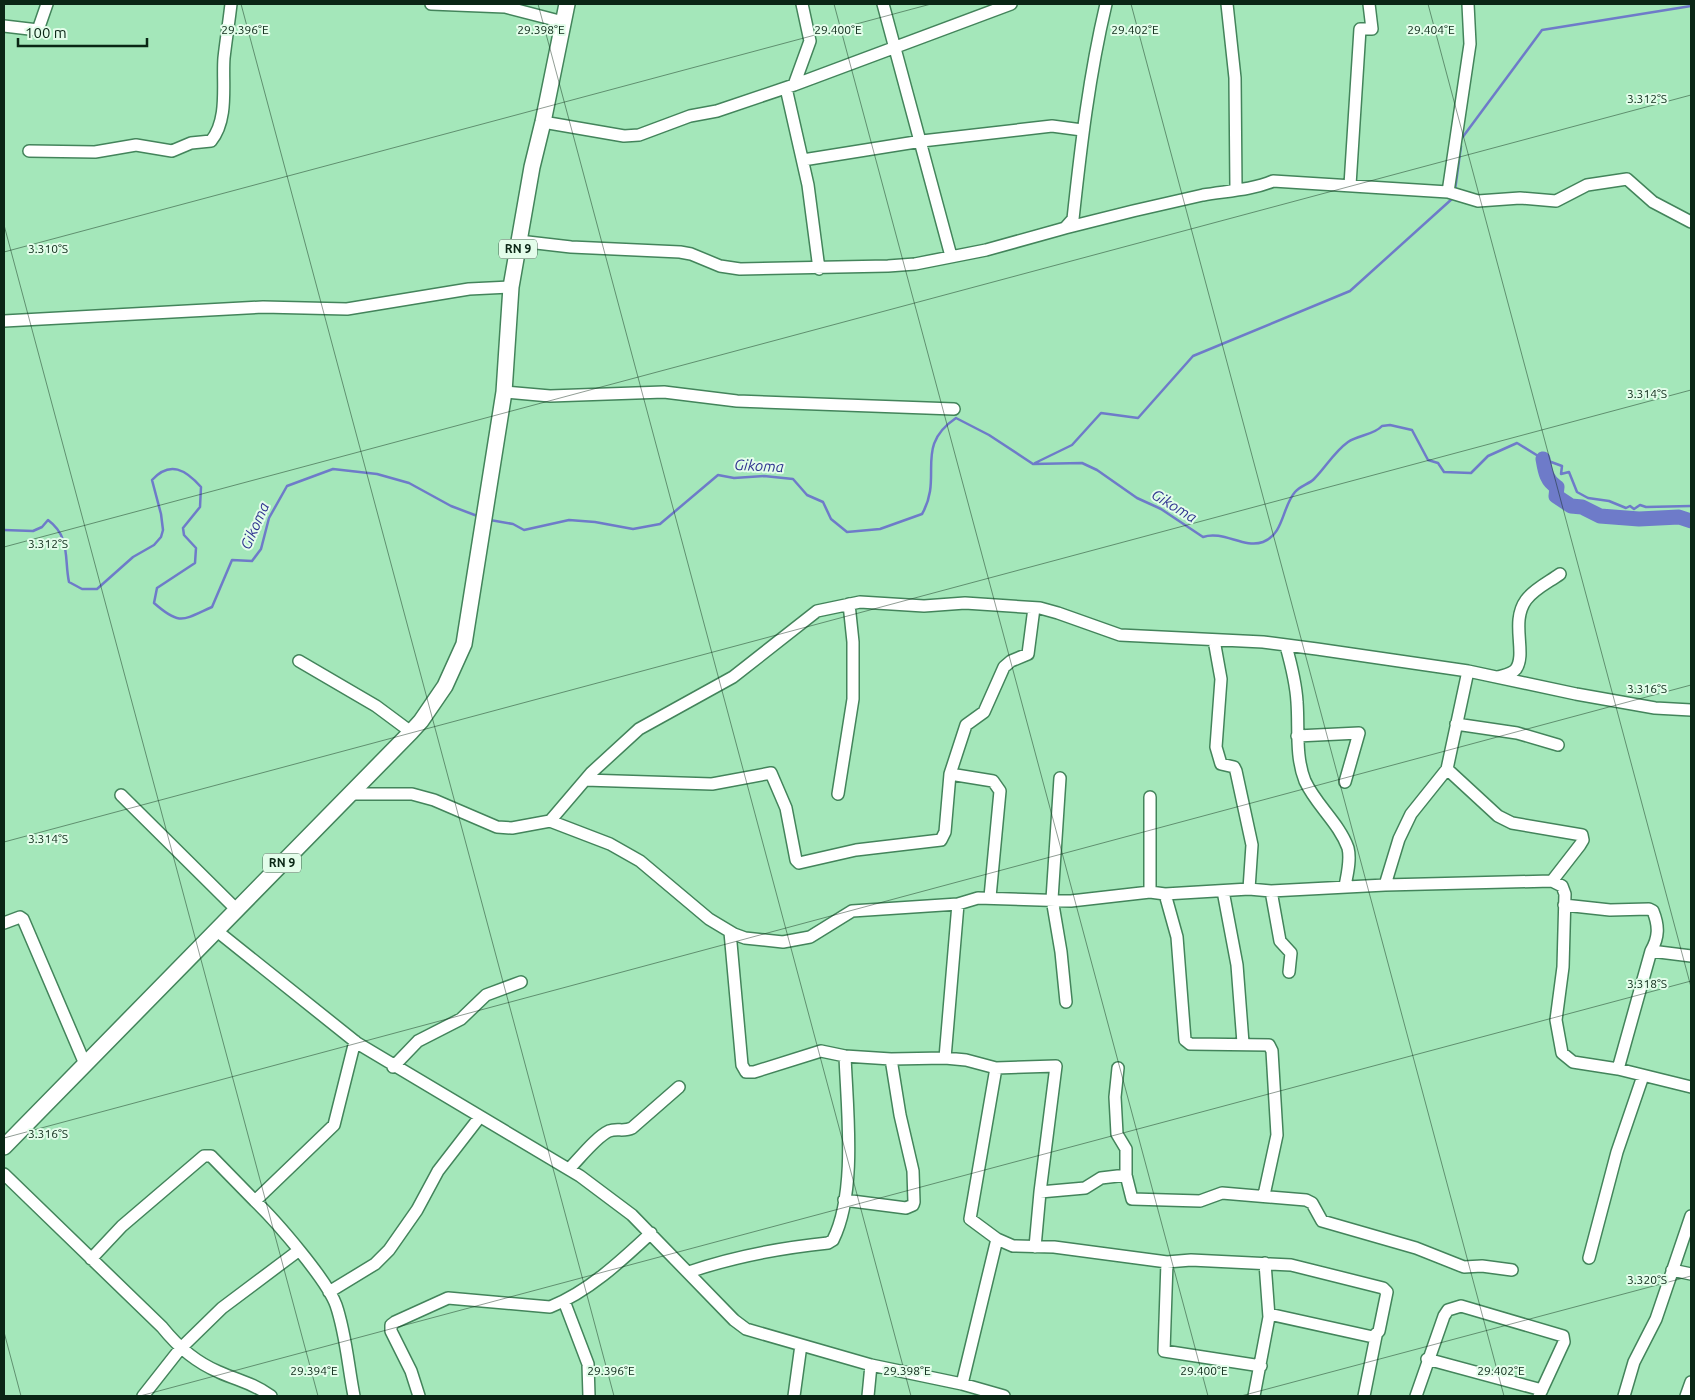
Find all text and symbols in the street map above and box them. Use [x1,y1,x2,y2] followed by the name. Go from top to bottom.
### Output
[18,15,146,47] scale bar
[221,23,269,36] text: 29.396°E
[517,23,565,36] text: 29.398°E
[814,23,862,36] text: 29.400°E
[1111,23,1159,36] text: 29.402°E
[1407,23,1455,36] text: 29.404°E
[25,24,67,41] text: 100 m
[1627,92,1667,105] text: 3.312°S
[499,240,537,258] road number: RN 9
[28,242,68,255] text: 3.310°S
[1627,387,1667,400] text: 3.314°S
[734,456,784,475] water label: Gikoma
[1149,485,1200,526] water label: Gikoma
[237,500,272,552] water label: Gikoma
[28,537,68,550] text: 3.312°S
[1627,682,1667,695] text: 3.316°S
[28,832,68,845] text: 3.314°S
[263,854,301,872] road number: RN 9
[1627,977,1667,990] text: 3.318°S
[28,1127,68,1140] text: 3.316°S
[1627,1273,1667,1286] text: 3.320°S
[290,1364,338,1377] text: 29.394°E
[587,1364,635,1377] text: 29.396°E
[883,1364,931,1377] text: 29.398°E
[1180,1364,1228,1377] text: 29.400°E
[1477,1364,1525,1377] text: 29.402°E

